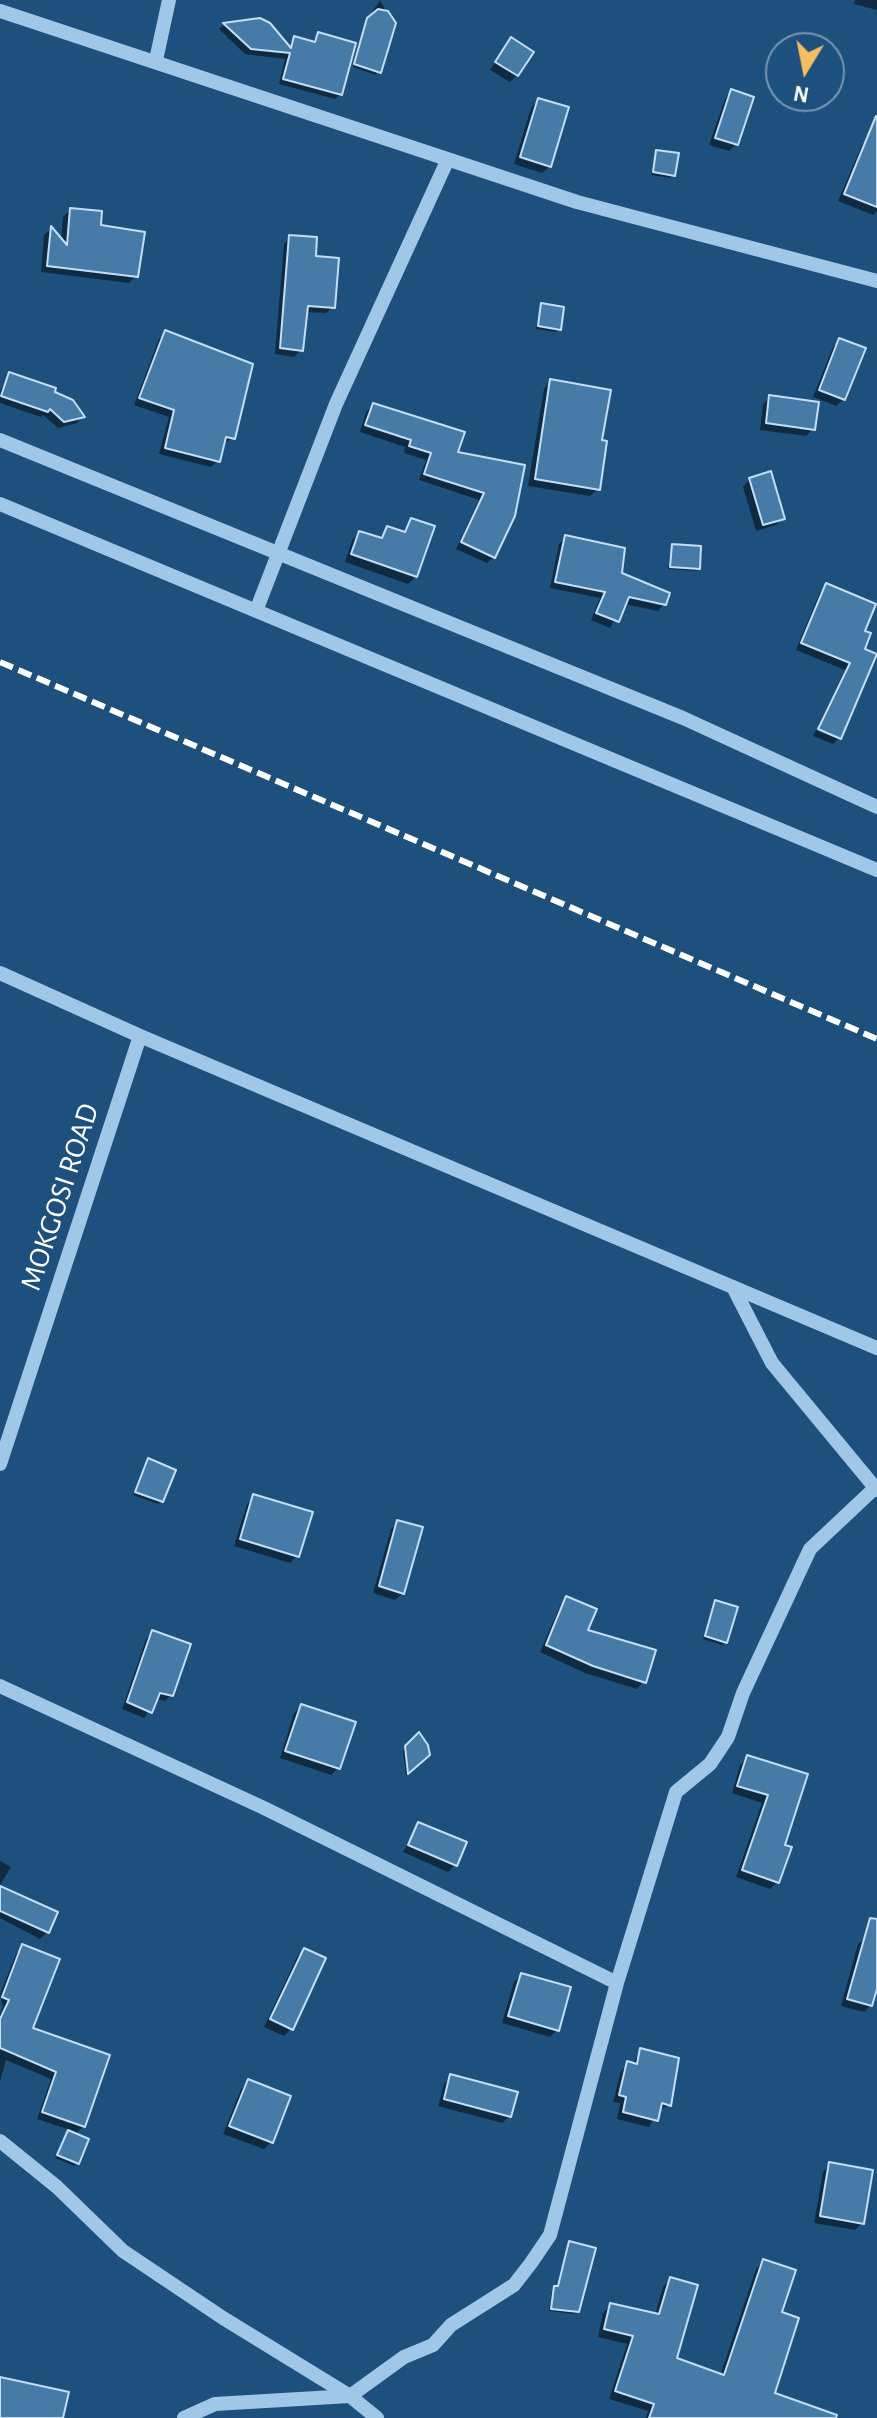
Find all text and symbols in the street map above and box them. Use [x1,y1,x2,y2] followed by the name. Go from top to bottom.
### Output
[765,32,845,112] north arrow
[792,82,811,106] text: N
[13,1099,107,1295] street label: MOKGOSI ROAD

